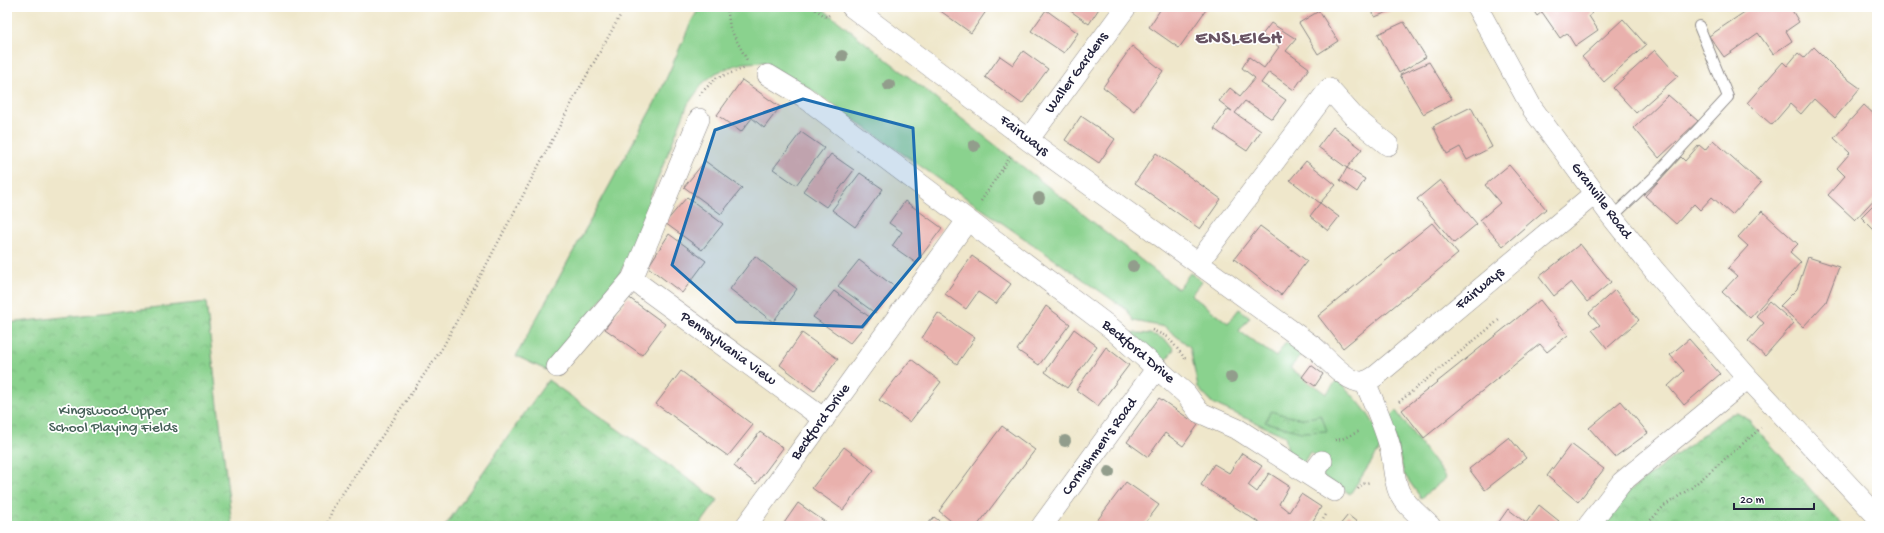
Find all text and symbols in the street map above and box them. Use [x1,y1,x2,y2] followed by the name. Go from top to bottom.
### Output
[1041,28,1113,117] street label: Waller Gardens
[1195,28,1283,51] district label: ENSLEIGH
[995,111,1053,161] street label: Fairways
[1567,159,1636,244] street label: Granville Road
[1451,263,1508,315] street label: Fairways
[676,307,780,390] street label: Pennsylvania View
[1097,316,1178,388] street label: Beckford Drive
[787,380,855,464] street label: Beckford Drive
[1059,394,1142,499] street label: Cornishmen's Road
[49,402,178,437] park label: Kingswood Upper School Playing Fields
[1734,485,1814,511] scale bar
[1740,494,1765,508] text: 20 m

